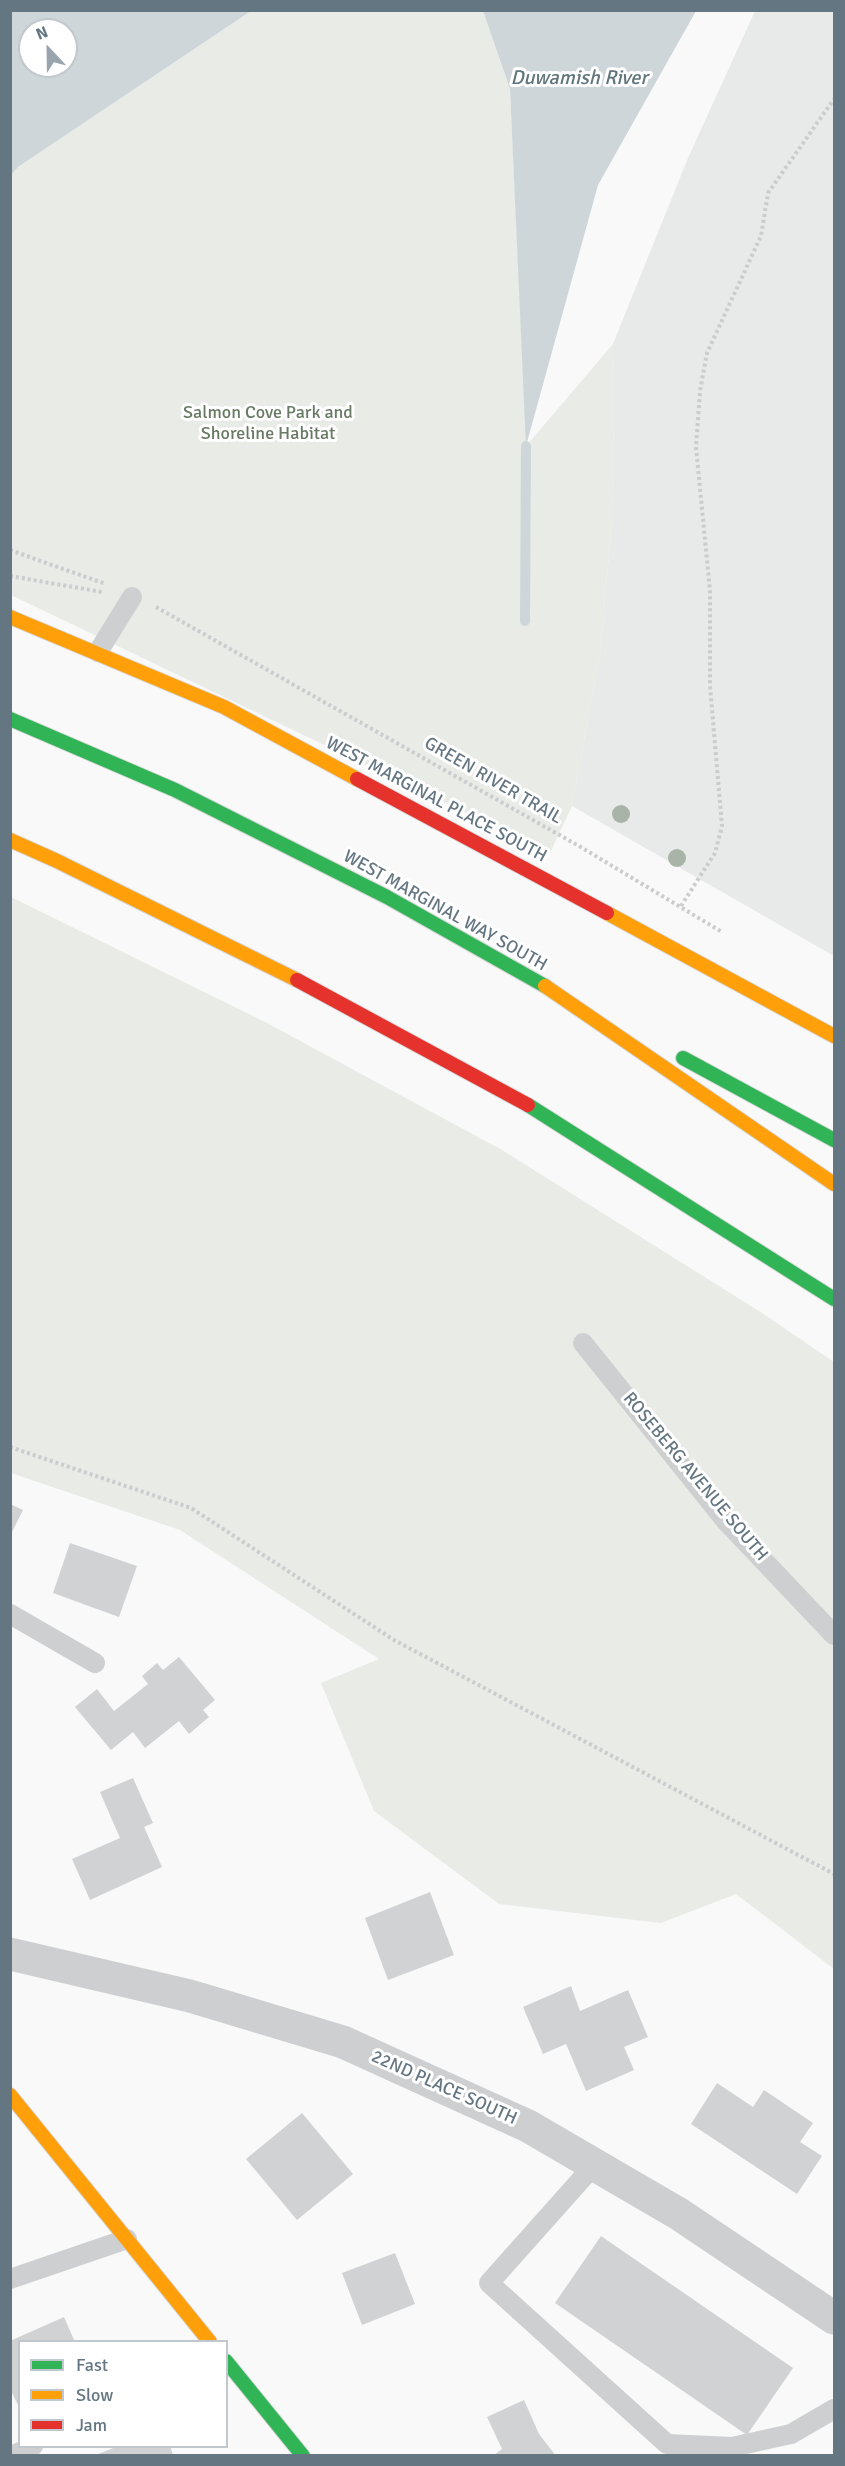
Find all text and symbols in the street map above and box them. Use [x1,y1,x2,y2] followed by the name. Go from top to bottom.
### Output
[18,18,78,78] north arrow
[33,22,51,45] text: N
[510,67,648,91] water label: Duwamish River
[183,402,353,444] park label: Salmon Cove Park and Shoreline Habitat
[322,732,550,868] street label: WEST MARGINAL PLACE SOUTH
[420,733,566,829] street label: GREEN RIVER TRAIL
[339,846,551,976] street label: WEST MARGINAL WAY SOUTH
[618,1388,772,1566] street label: ROSEBERG AVENUE SOUTH
[368,2046,520,2130] street label: 22ND PLACE SOUTH
[18,2340,228,2448] legend
[76,2354,108,2376] text: Fast
[76,2384,113,2406] text: Slow
[76,2414,107,2436] text: Jam

